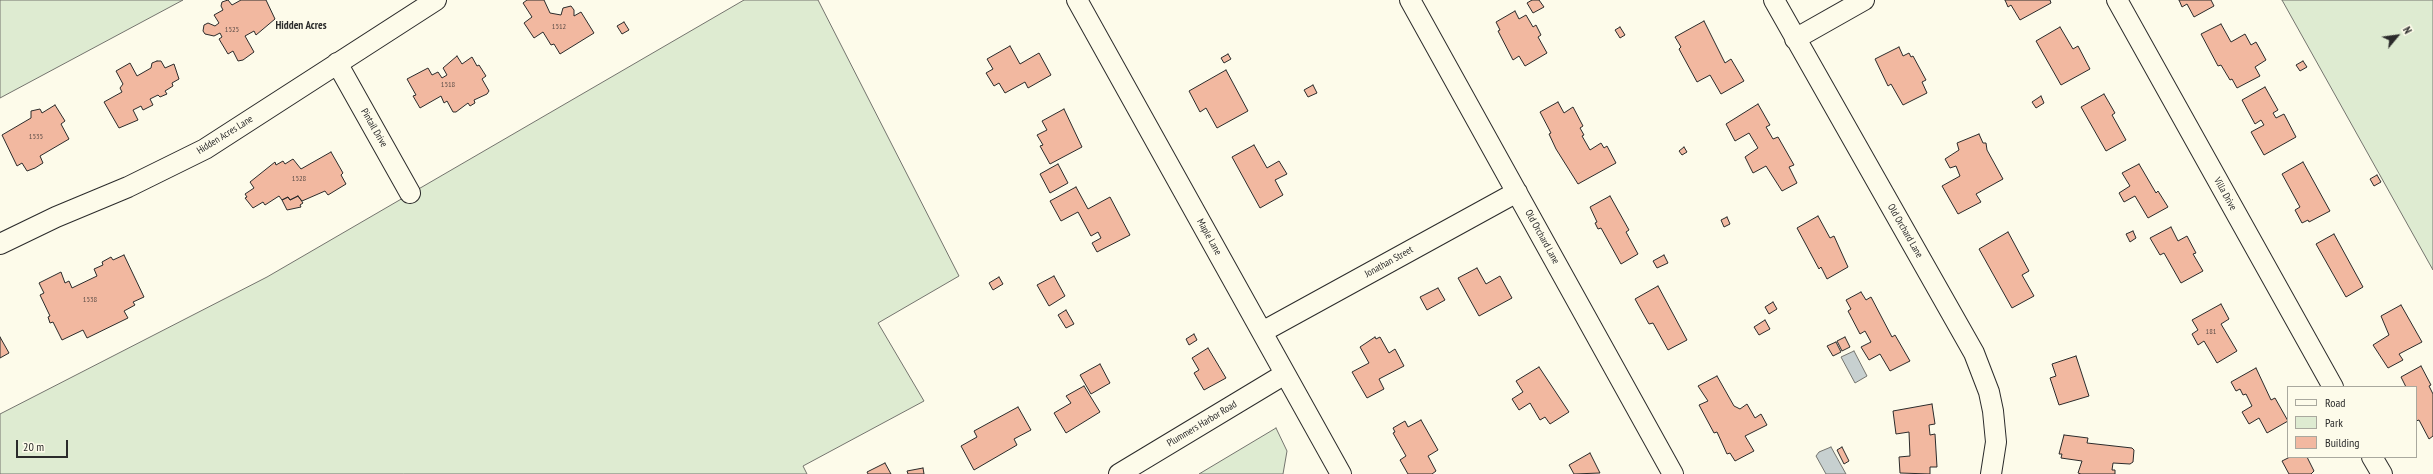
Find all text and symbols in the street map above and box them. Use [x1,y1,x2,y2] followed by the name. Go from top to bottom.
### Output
[2377,16,2417,56] north arrow
[276,19,326,33] district label: Hidden Acres
[552,22,566,32] house number: 1512
[2400,24,2415,36] text: N
[225,25,239,35] house number: 1525
[441,80,455,90] house number: 1518
[358,107,390,149] street label: Pintail Drive
[195,113,255,157] street label: Hidden Acres Lane
[29,132,43,142] house number: 1535
[292,174,306,184] house number: 1528
[2211,175,2239,213] street label: Villa Drive
[1885,202,1925,260] street label: Old Orchard Lane
[1522,208,1562,266] street label: Old Orchard Lane
[1194,217,1224,257] street label: Maple Lane
[1363,244,1415,280] street label: Jonathan Street
[83,295,97,305] house number: 1538
[2206,327,2216,337] house number: 181
[2287,386,2417,458] legend
[2325,395,2345,410] text: Road
[1165,398,1239,450] street label: Plummers Harbor Road
[2325,415,2343,430] text: Park
[18,432,70,458] scale bar
[2325,435,2360,450] text: Building
[23,439,44,454] text: 20 m

